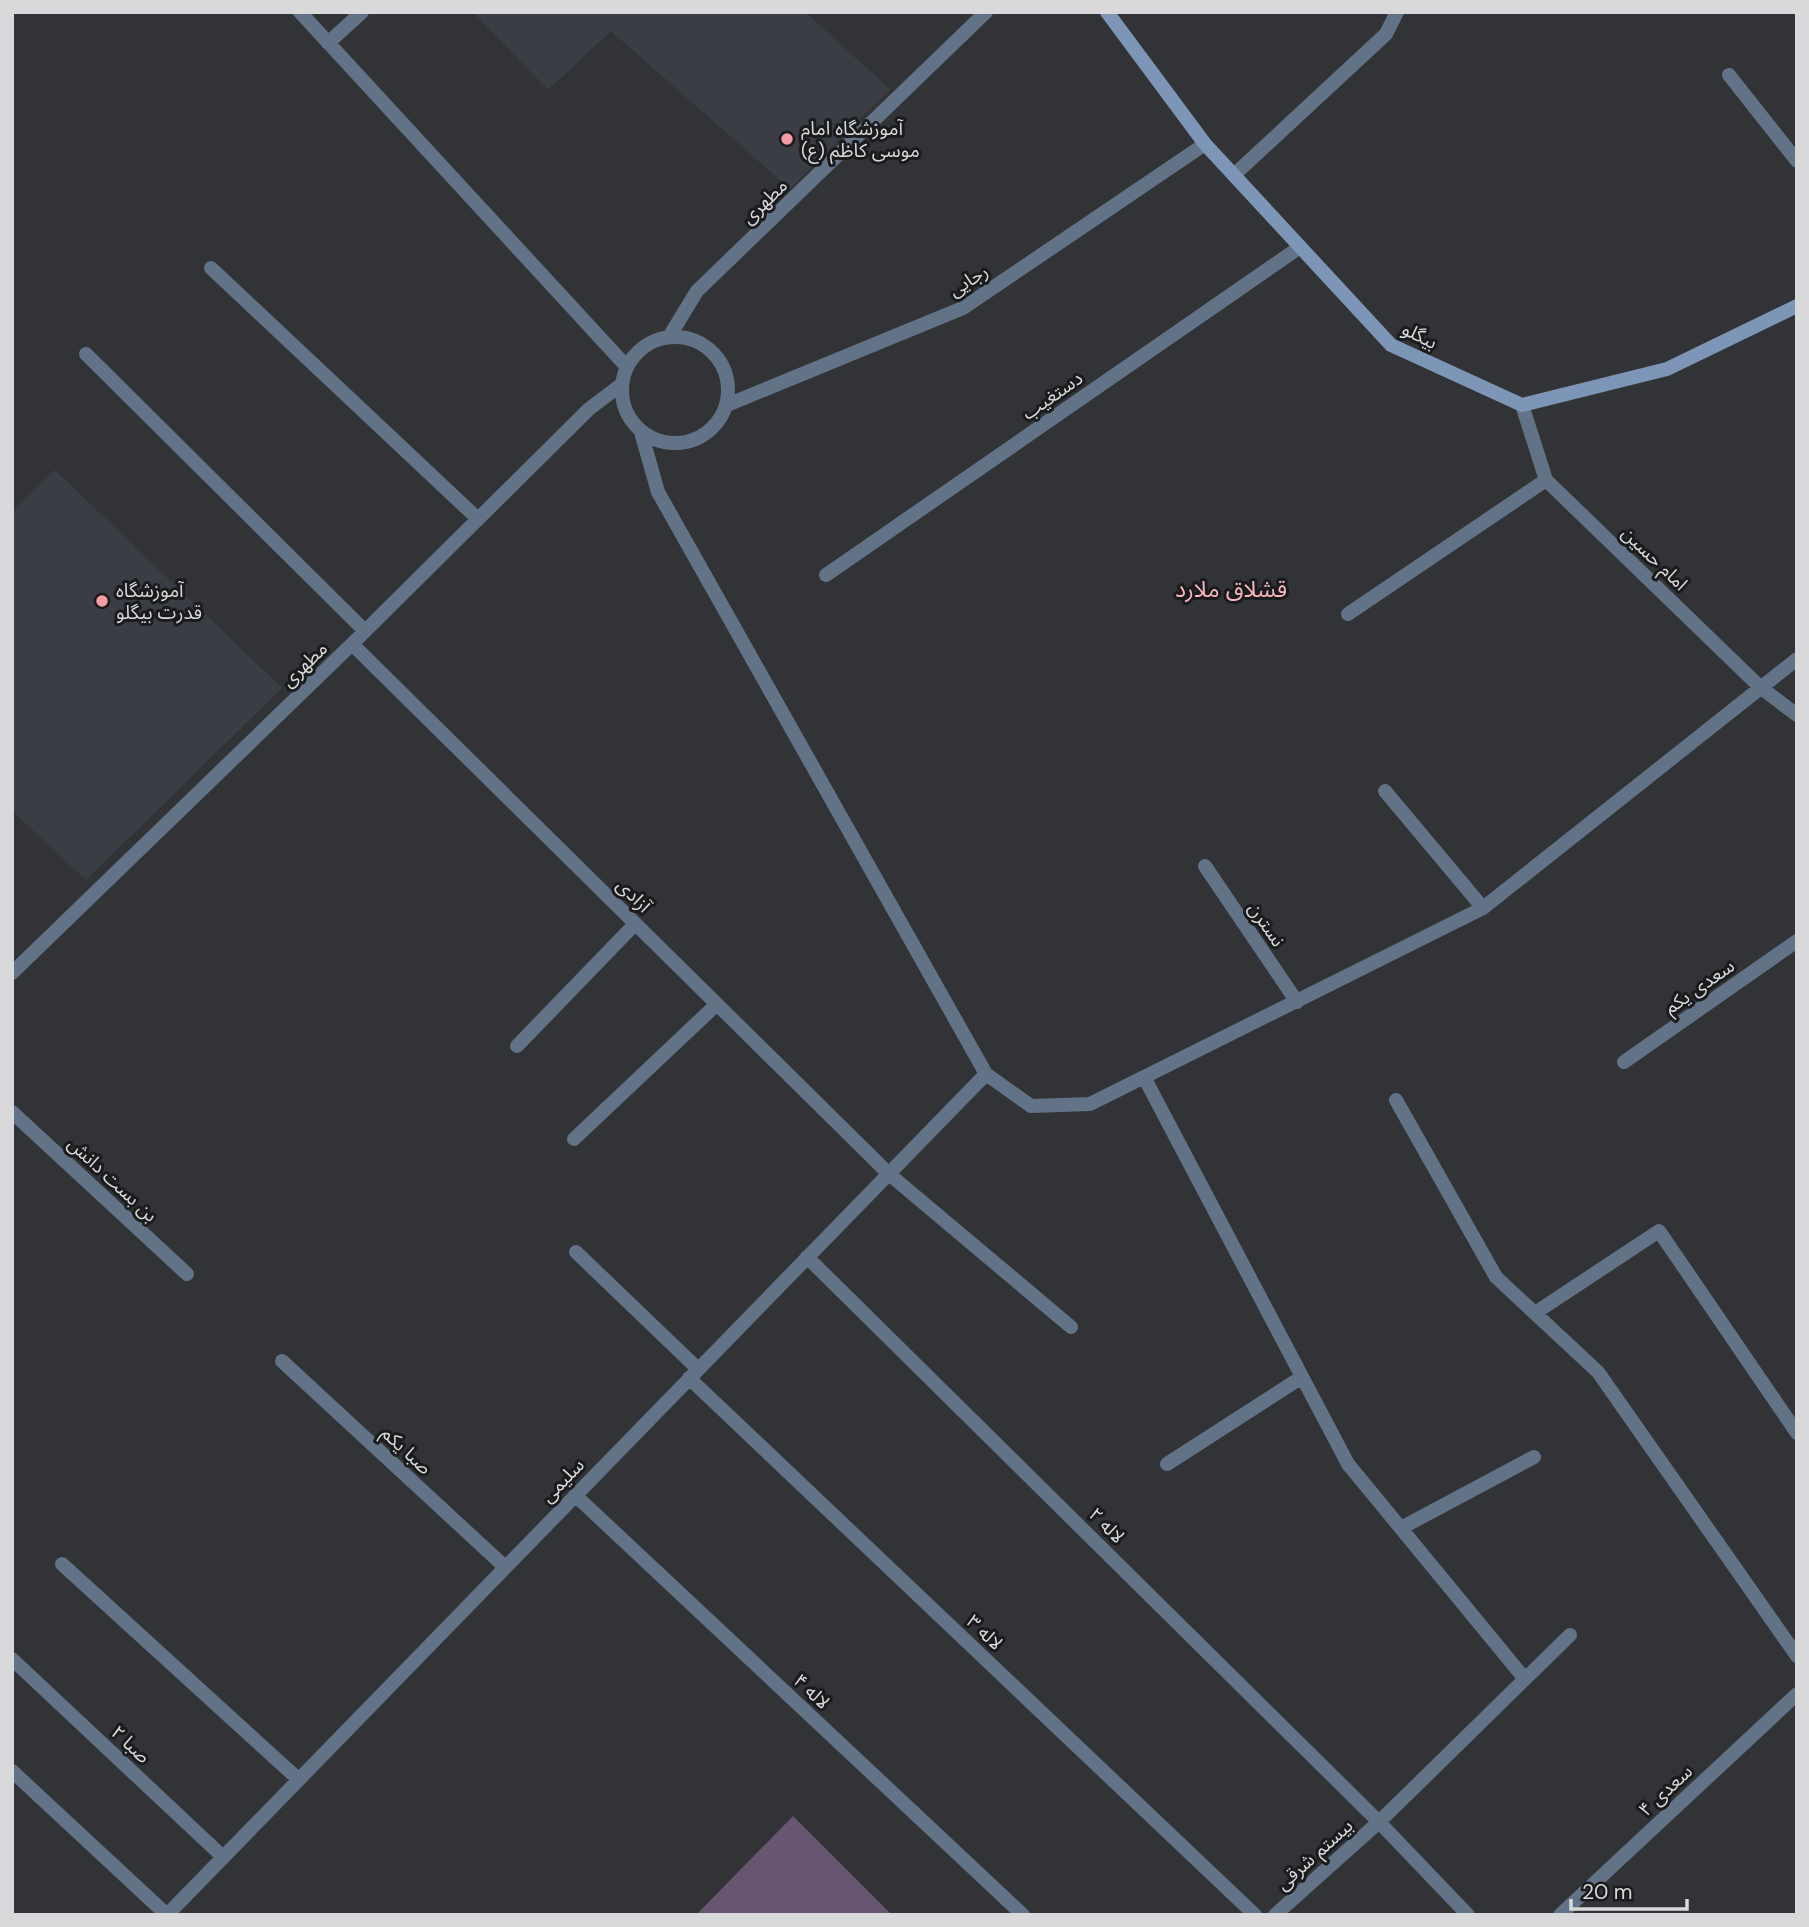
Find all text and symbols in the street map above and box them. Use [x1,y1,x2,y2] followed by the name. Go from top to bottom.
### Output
[801,116,920,165] place label: آموزشگاه امام موسی کاظم (ع)
[779,131,795,147] marker: آموزشگاه امام موسی کاظم (ع)
[736,173,793,229] street label: مطهری
[944,259,993,302] street label: رجایی
[1398,316,1442,355] street label: بیگلو
[1017,365,1088,425] street label: دستغیب
[1615,521,1693,597] street label: امام حسین
[1175,574,1287,604] district label: قشلاق ملارد
[116,578,202,625] place label: آموزشگاه قدرت بیگلو
[94,593,110,609] marker: آموزشگاه قدرت بیگلو
[276,636,333,692] street label: مطهری
[611,873,657,919] street label: آزادی
[1243,897,1291,952] street label: نسترن
[1659,953,1741,1021] street label: سعدی یکم
[62,1131,163,1227] street label: بن بست دانش
[375,1421,437,1482] street label: صبا یکم
[535,1453,590,1508] street label: سلیمی
[1083,1502,1130,1549] street label: لاله ۲
[961,1609,1008,1656] street label: لاله ۳
[788,1668,835,1715] street label: لاله ۴
[106,1720,156,1769] street label: صبا ۲
[1633,1759,1698,1822] street label: سعدی ۴
[1270,1813,1360,1897] street label: بیستم شرقی
[1571,1868,1686,1912] scale bar
[1582,1878,1633,1906] text: 20 m

